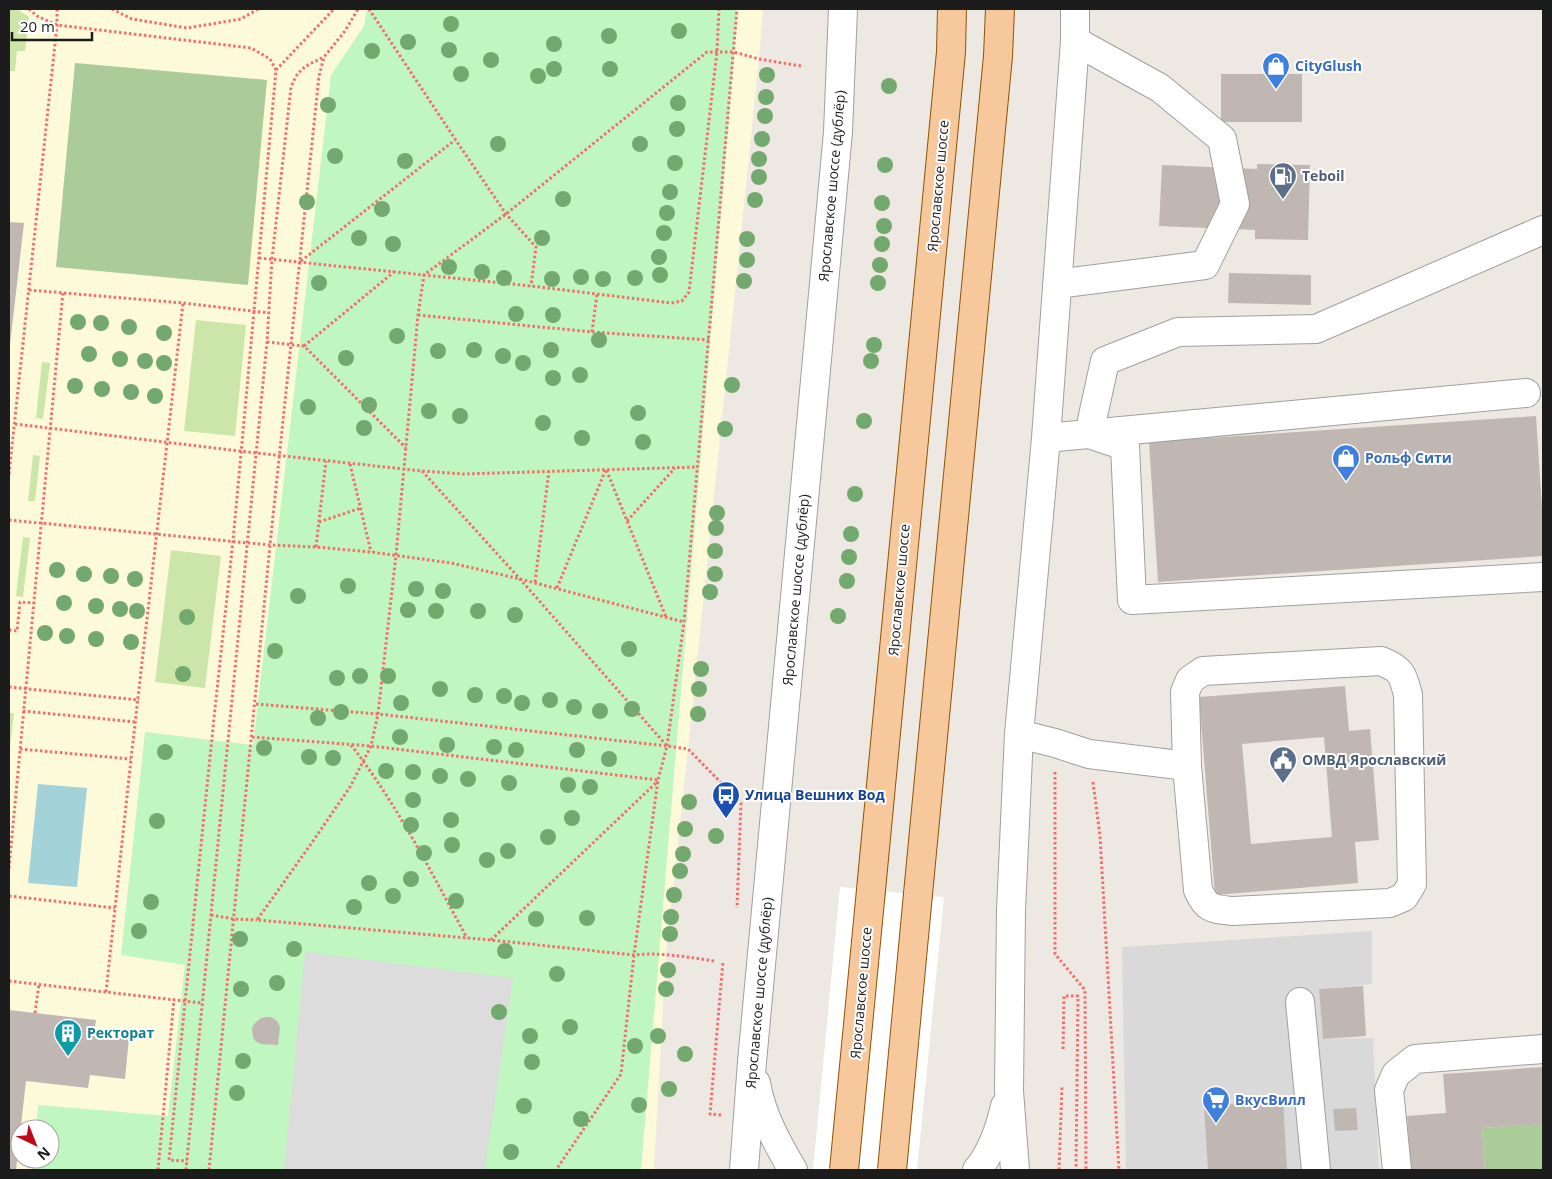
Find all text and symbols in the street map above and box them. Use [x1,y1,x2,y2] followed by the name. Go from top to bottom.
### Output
[12,10,92,42] scale bar
[20,16,55,36] text: 20 m
[1261,51,1291,90] shop icon: CityGlush
[1295,56,1362,75] place label: CityGlush
[814,89,849,282] street label: Ярославское шоссе (дублёр)
[922,119,953,253] street label: Ярославское шоссе
[1268,161,1298,200] fuel station icon: Teboil
[1302,166,1344,185] place label: Teboil
[1331,443,1361,482] shop icon: Рольф Сити
[1365,448,1452,467] place label: Рольф Сити
[778,493,813,686] street label: Ярославское шоссе (дублёр)
[883,523,914,657] street label: Ярославское шоссе
[1268,745,1298,784] public building icon: ОМВД Ярославский
[1302,750,1446,769] place label: ОМВД Ярославский
[711,780,741,819] bus stop icon: Улица Вешних Вод
[745,785,886,804] place label: Улица Вешних Вод
[741,896,776,1089] street label: Ярославское шоссе (дублёр)
[845,926,876,1060] street label: Ярославское шоссе
[53,1018,83,1057] building icon: Ректорат
[87,1023,154,1042] place label: Ректорат
[1201,1085,1231,1124] supermarket icon: ВкусВилл
[1235,1090,1306,1109] place label: ВкусВилл
[10,1119,60,1169] north arrow
[34,1143,55,1165] text: N

